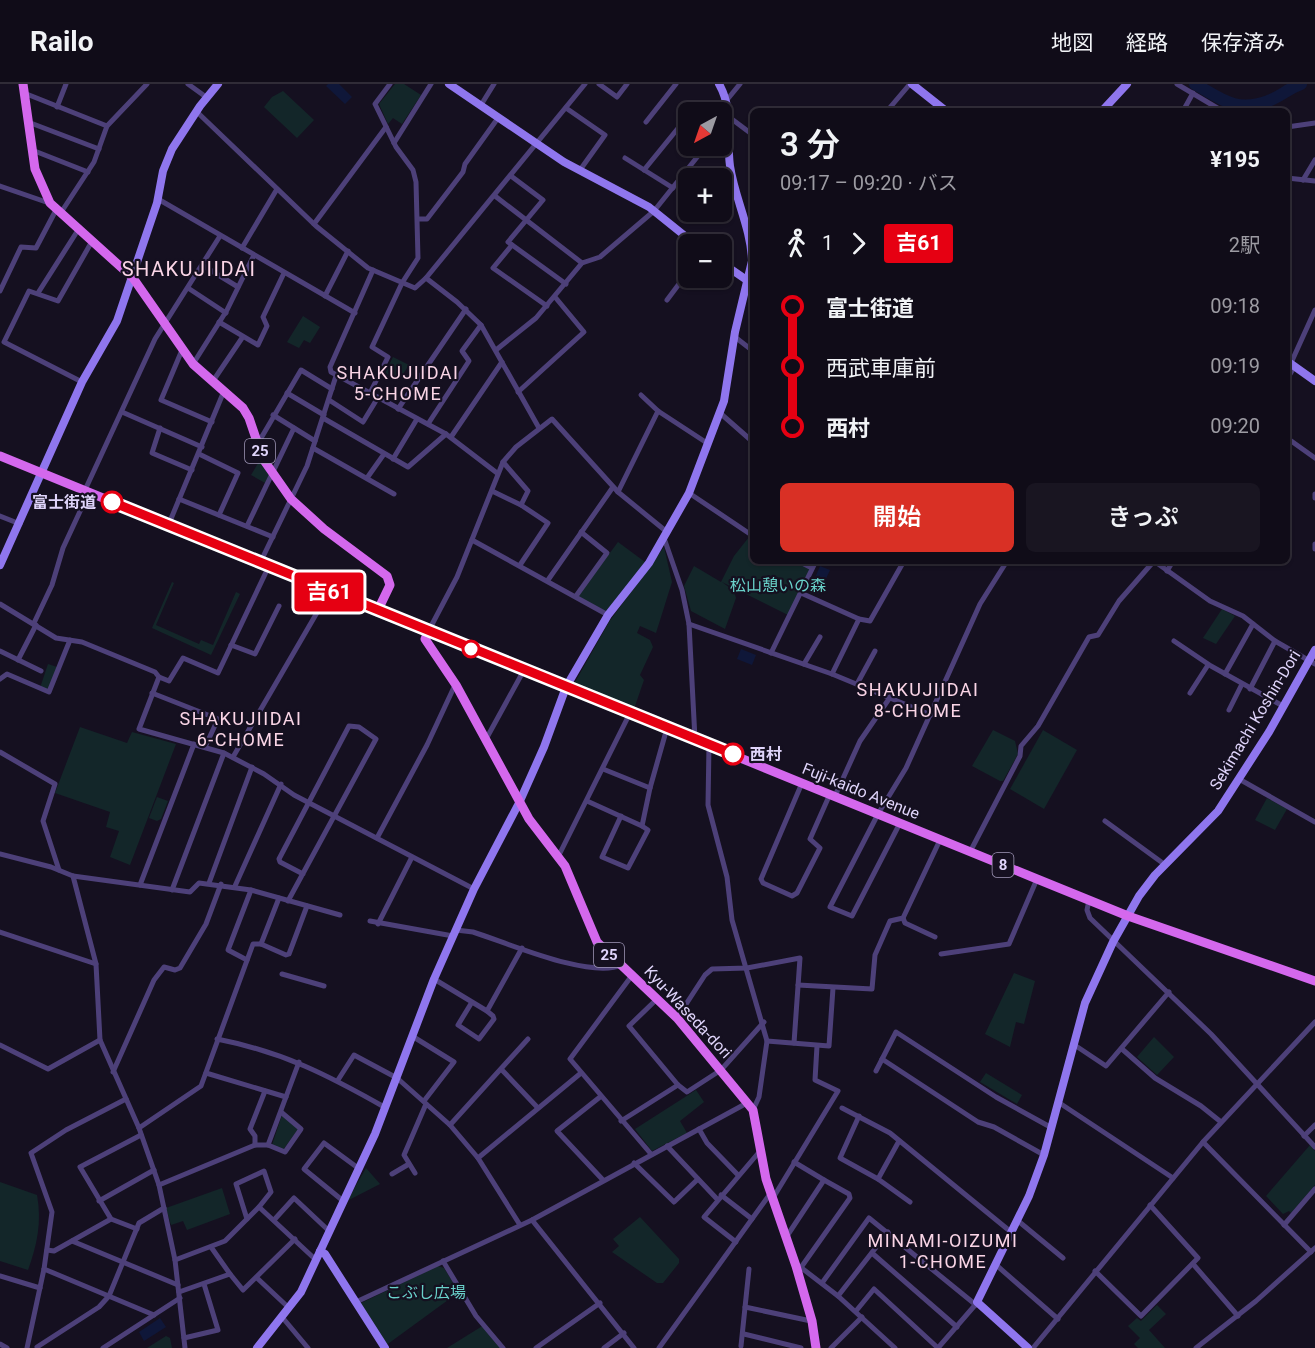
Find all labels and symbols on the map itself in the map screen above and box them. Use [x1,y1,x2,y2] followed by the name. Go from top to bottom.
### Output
[678,102,732,156] north arrow
[122,257,256,281] district label: SHAKUJIIDAI
[337,362,459,404] district label: SHAKUJIIDAI 5-CHOME
[245,439,275,463] road number: 25
[101,491,123,513] marker: 富士街道
[32,493,96,512] place label: 富士街道
[294,572,364,612] line badge: 吉61
[730,576,826,595] park label: 松山憩いの森
[462,640,480,658] unlabelled marker
[1206,647,1304,793] street label: Sekimachi Koshin-Dori
[857,679,979,721] district label: SHAKUJIIDAI 8-CHOME
[180,708,302,750] district label: SHAKUJIIDAI 6-CHOME
[722,743,744,765] marker: 西村
[750,745,782,764] place label: 西村
[800,759,922,823] street label: Fuji-kaido Avenue
[992,853,1014,877] road number: 8
[594,943,624,967] road number: 25
[640,962,736,1062] street label: Kyu-Waseda-dori
[868,1230,1018,1272] district label: MINAMI-OIZUMI 1-CHOME
[386,1283,466,1302] park label: こぶし広場

